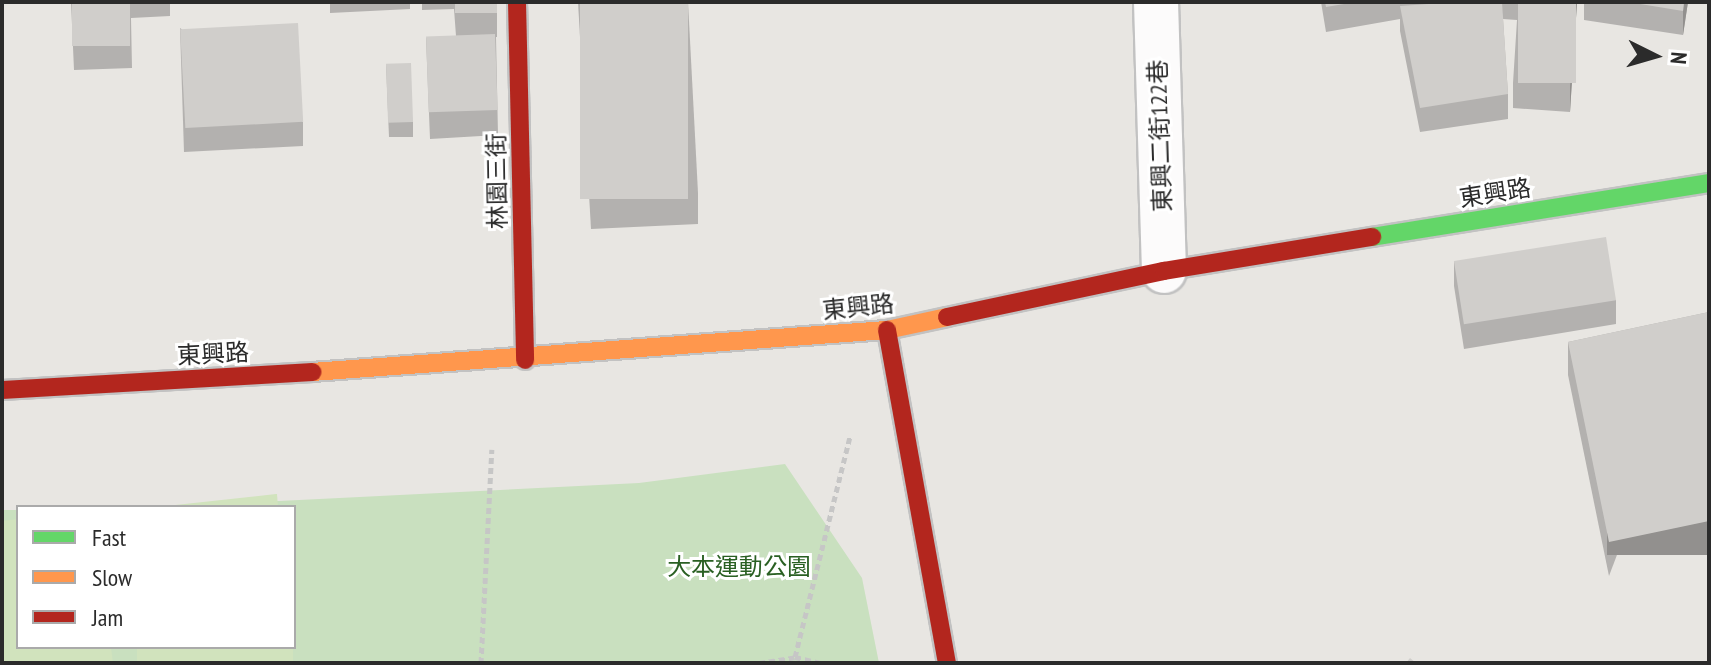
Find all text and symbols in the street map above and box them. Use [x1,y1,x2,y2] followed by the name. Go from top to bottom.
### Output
[1615,16,1695,96] north arrow
[1664,51,1693,65] text: N
[1143,59,1177,213] street label: 東興二街122巷
[482,133,512,229] street label: 林園三街
[1457,173,1533,213] street label: 東興路
[821,289,895,325] street label: 東興路
[176,338,250,370] street label: 東興路
[16,505,296,649] legend
[92,522,126,553] text: Fast
[667,553,811,581] park label: 大本運動公園
[92,562,132,593] text: Slow
[92,602,123,633] text: Jam

